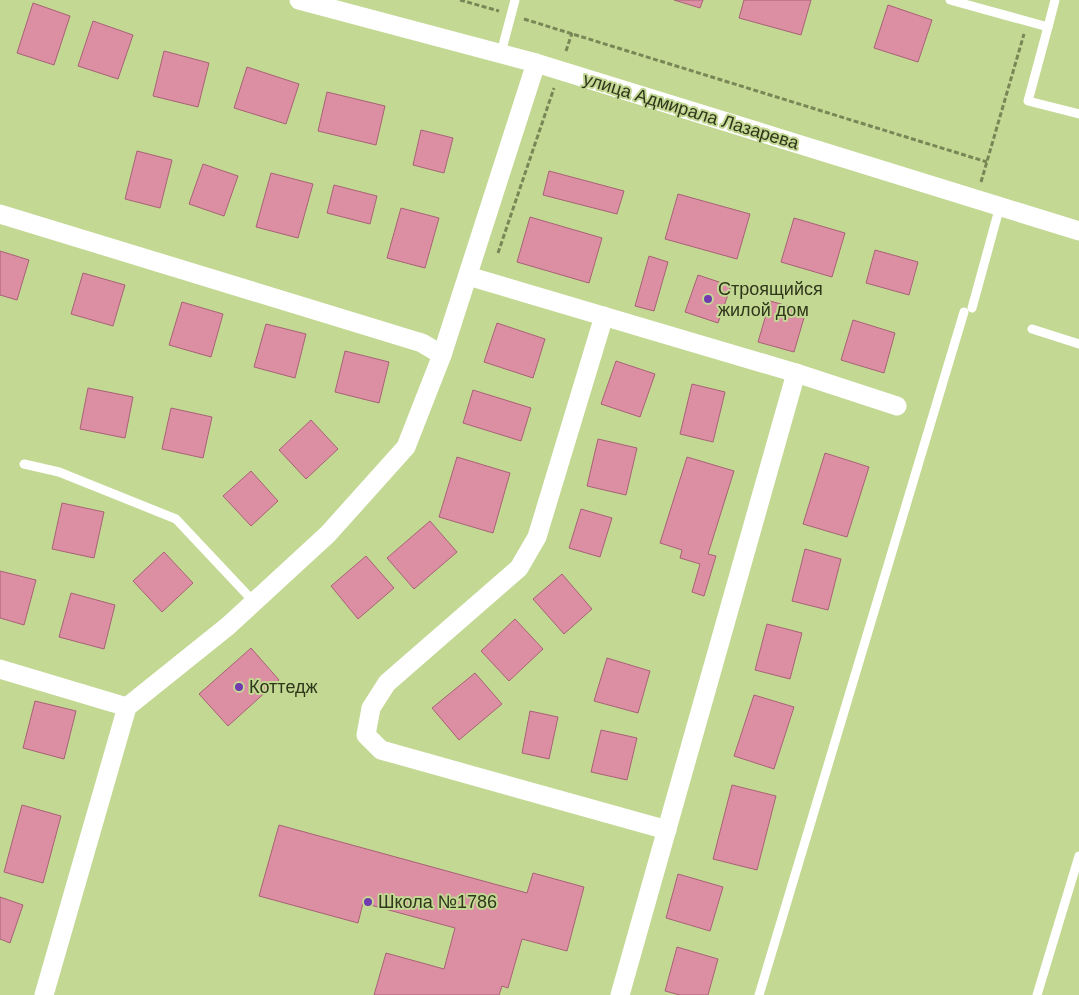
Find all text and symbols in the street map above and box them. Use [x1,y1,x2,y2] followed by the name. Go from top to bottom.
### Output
[581,69,802,154] street label: улица Адмирала Лазарева
[718,279,823,320] place label: Строящийся жилой дом
[702,293,714,305] marker: Строящийся жилой дом
[249,677,318,697] place label: Коттедж
[233,681,245,693] marker: Коттедж
[378,892,497,912] place label: Школа №1786
[362,896,374,908] marker: Школа №1786

